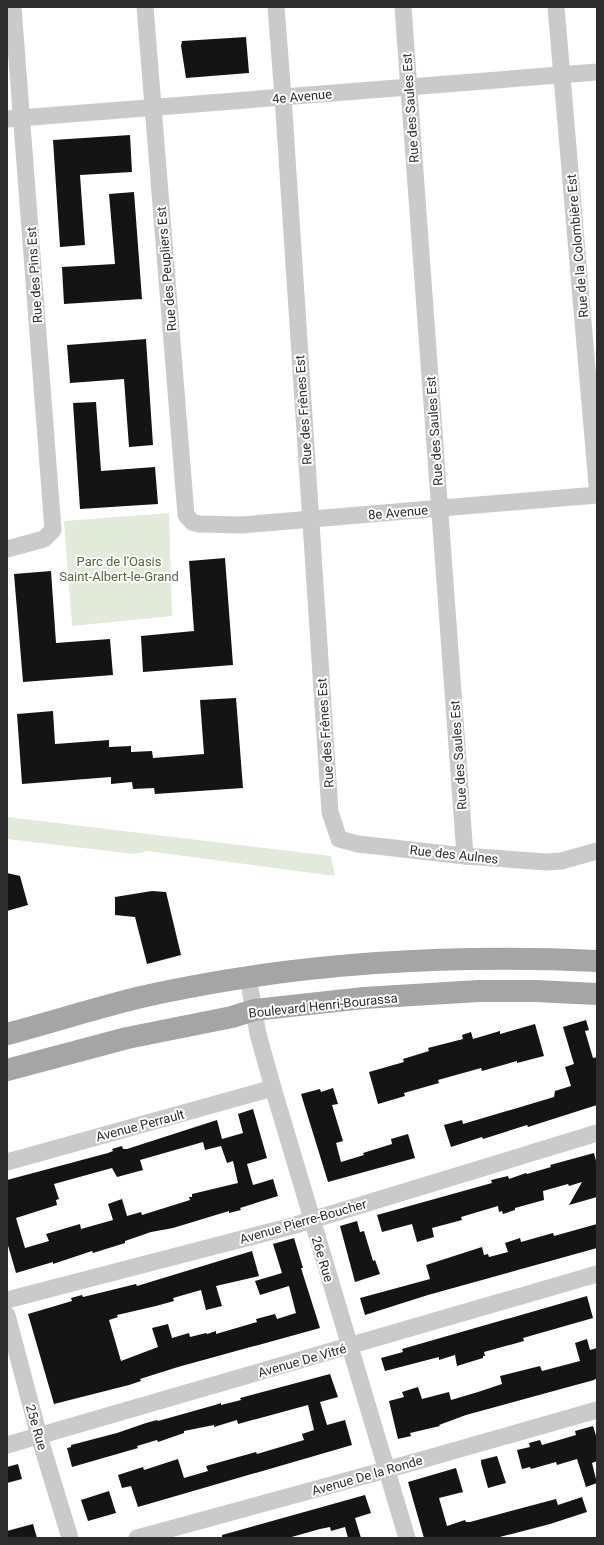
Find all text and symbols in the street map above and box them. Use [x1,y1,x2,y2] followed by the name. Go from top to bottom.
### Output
[399,53,422,163] street label: Rue des Saules Est
[272,86,333,107] street label: 4e Avenue
[564,173,591,318] street label: Rue de la Colombière Est
[154,206,179,332] street label: Rue des Peupliers Est
[24,226,45,324] street label: Rue des Pins Est
[292,355,315,465] street label: Rue des Frênes Est
[423,376,446,486] street label: Rue des Saules Est
[368,502,429,523] street label: 8e Avenue
[59,554,179,584] park label: Parc de l'Oasis Saint-Albert-le-Grand
[314,678,337,788] street label: Rue des Frênes Est
[447,700,470,810] street label: Rue des Saules Est
[409,842,499,867] street label: Rue des Aulnes
[248,990,398,1021] street label: Boulevard Henri-Bourassa
[94,1106,186,1144] street label: Avenue Perrault
[238,1196,369,1247] street label: Avenue Pierre-Boucher
[309,1235,337,1284] street label: 26e Rue
[256,1341,348,1380] street label: Avenue De Vitré
[23,1403,50,1452] street label: 25e Rue
[310,1452,424,1498] street label: Avenue De la Ronde

